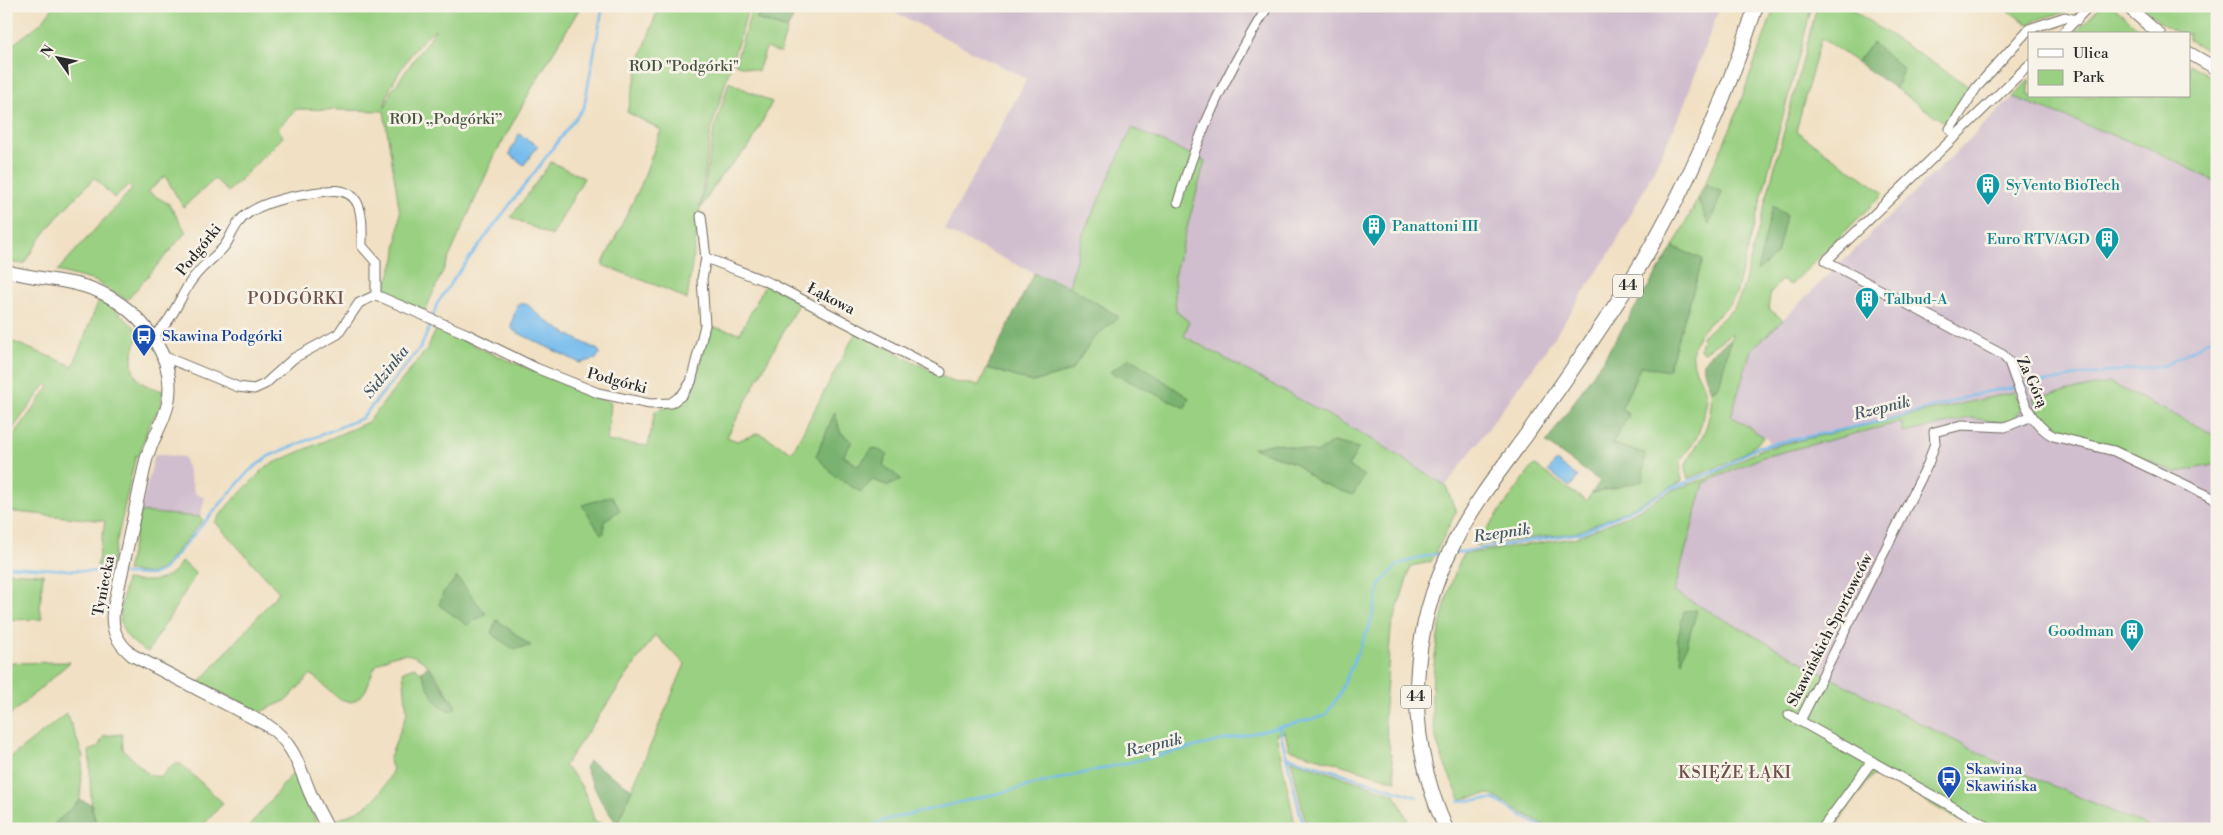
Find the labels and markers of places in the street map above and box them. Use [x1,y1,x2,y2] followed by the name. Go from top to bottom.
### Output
[1975,172,2001,206] building icon: SyVento BioTech
[2006,176,2120,195] place label: SyVento BioTech
[1361,213,1387,247] building icon: Panattoni III
[1392,217,1479,236] place label: Panattoni III
[2094,226,2120,260] building icon: Euro RTV/AGD
[1987,230,2090,249] place label: Euro RTV/AGD
[1854,286,1880,320] building icon: Talbud-A
[1884,290,1948,309] place label: Talbud-A
[131,323,157,357] bus stop icon: Skawina Podgórki
[162,327,283,346] place label: Skawina Podgórki
[2119,618,2145,652] building icon: Goodman
[2048,622,2114,641] place label: Goodman
[1966,760,2038,796] place label: Skawina Skawińska
[1936,765,1962,799] bus stop icon: Skawina Skawińska

